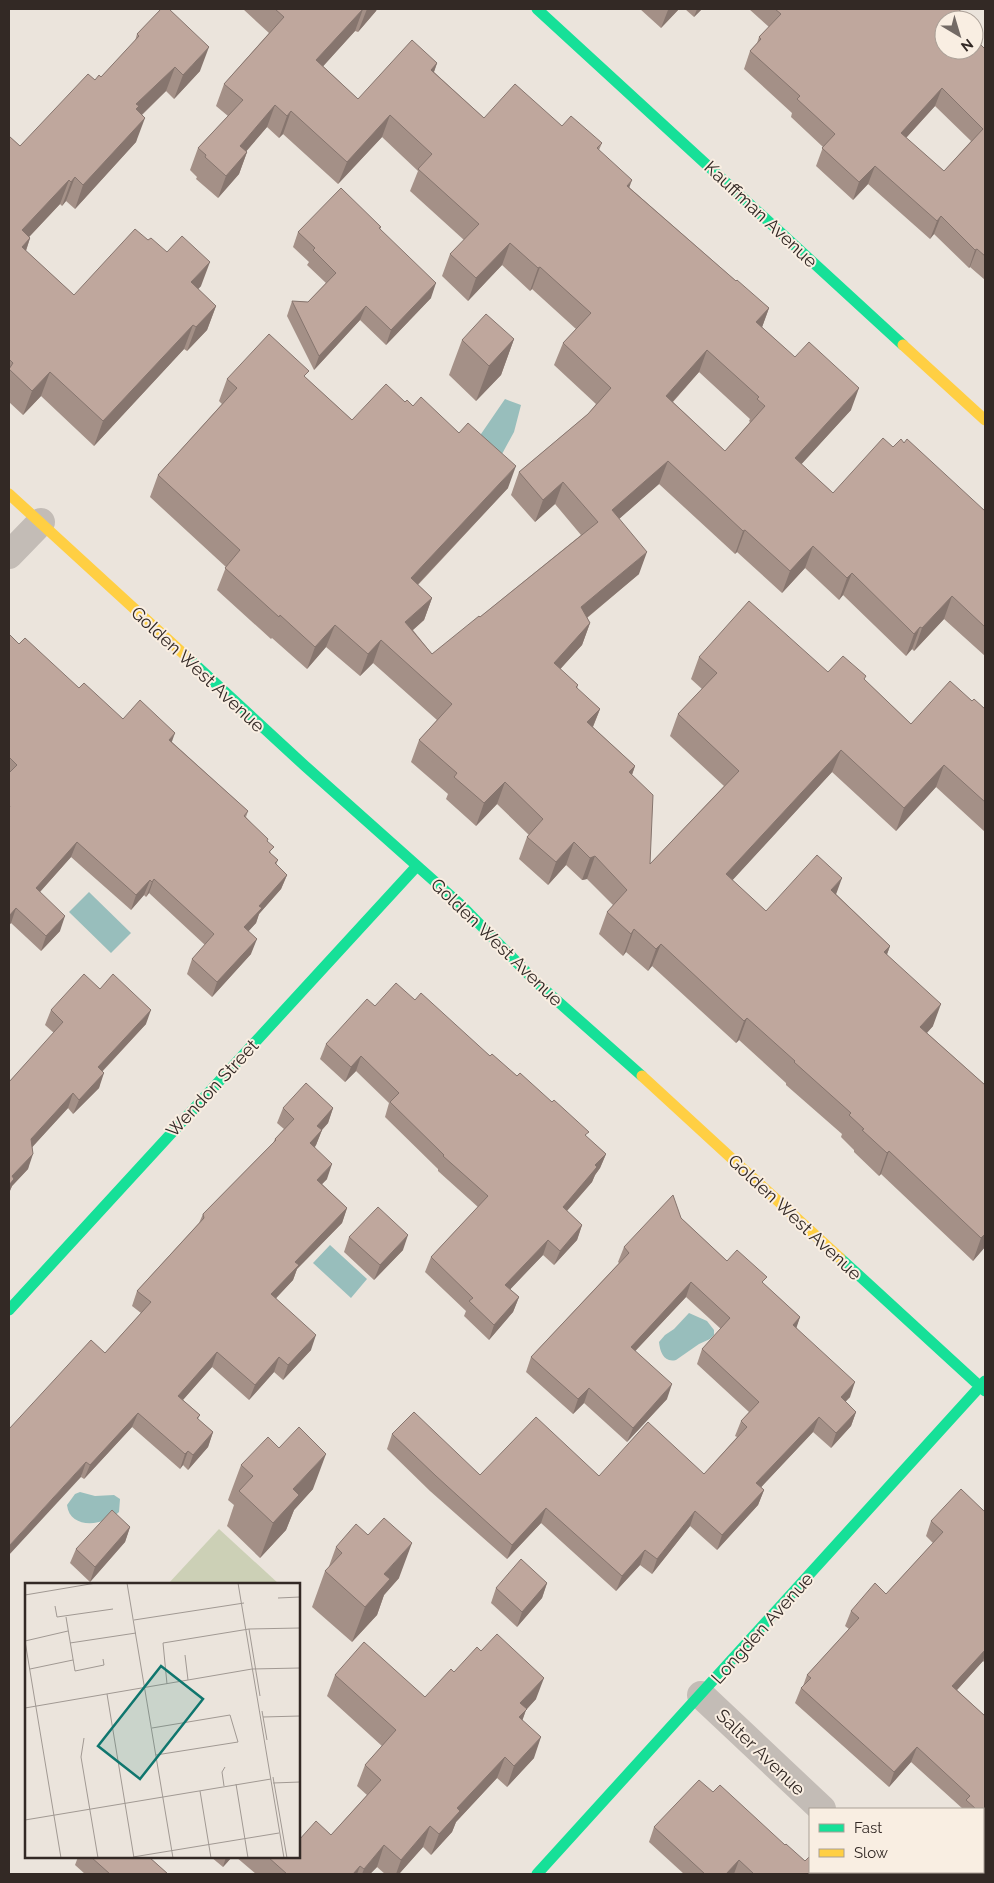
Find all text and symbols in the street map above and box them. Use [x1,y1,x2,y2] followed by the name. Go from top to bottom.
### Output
[934,10,984,60] north arrow
[958,36,976,55] text: N
[700,156,822,272] street label: Kauffman Avenue
[127,602,269,737] street label: Golden West Avenue
[427,874,567,1011] street label: Golden West Avenue
[161,1035,263,1141] street label: Wendon Street
[724,1150,866,1285] street label: Golden West Avenue
[707,1568,818,1688] street label: Longden Avenue
[25,1583,300,1858] inset map
[712,1704,810,1800] street label: Salter Avenue
[809,1808,984,1873] legend
[854,1819,882,1837] text: Fast
[854,1844,888,1862] text: Slow

